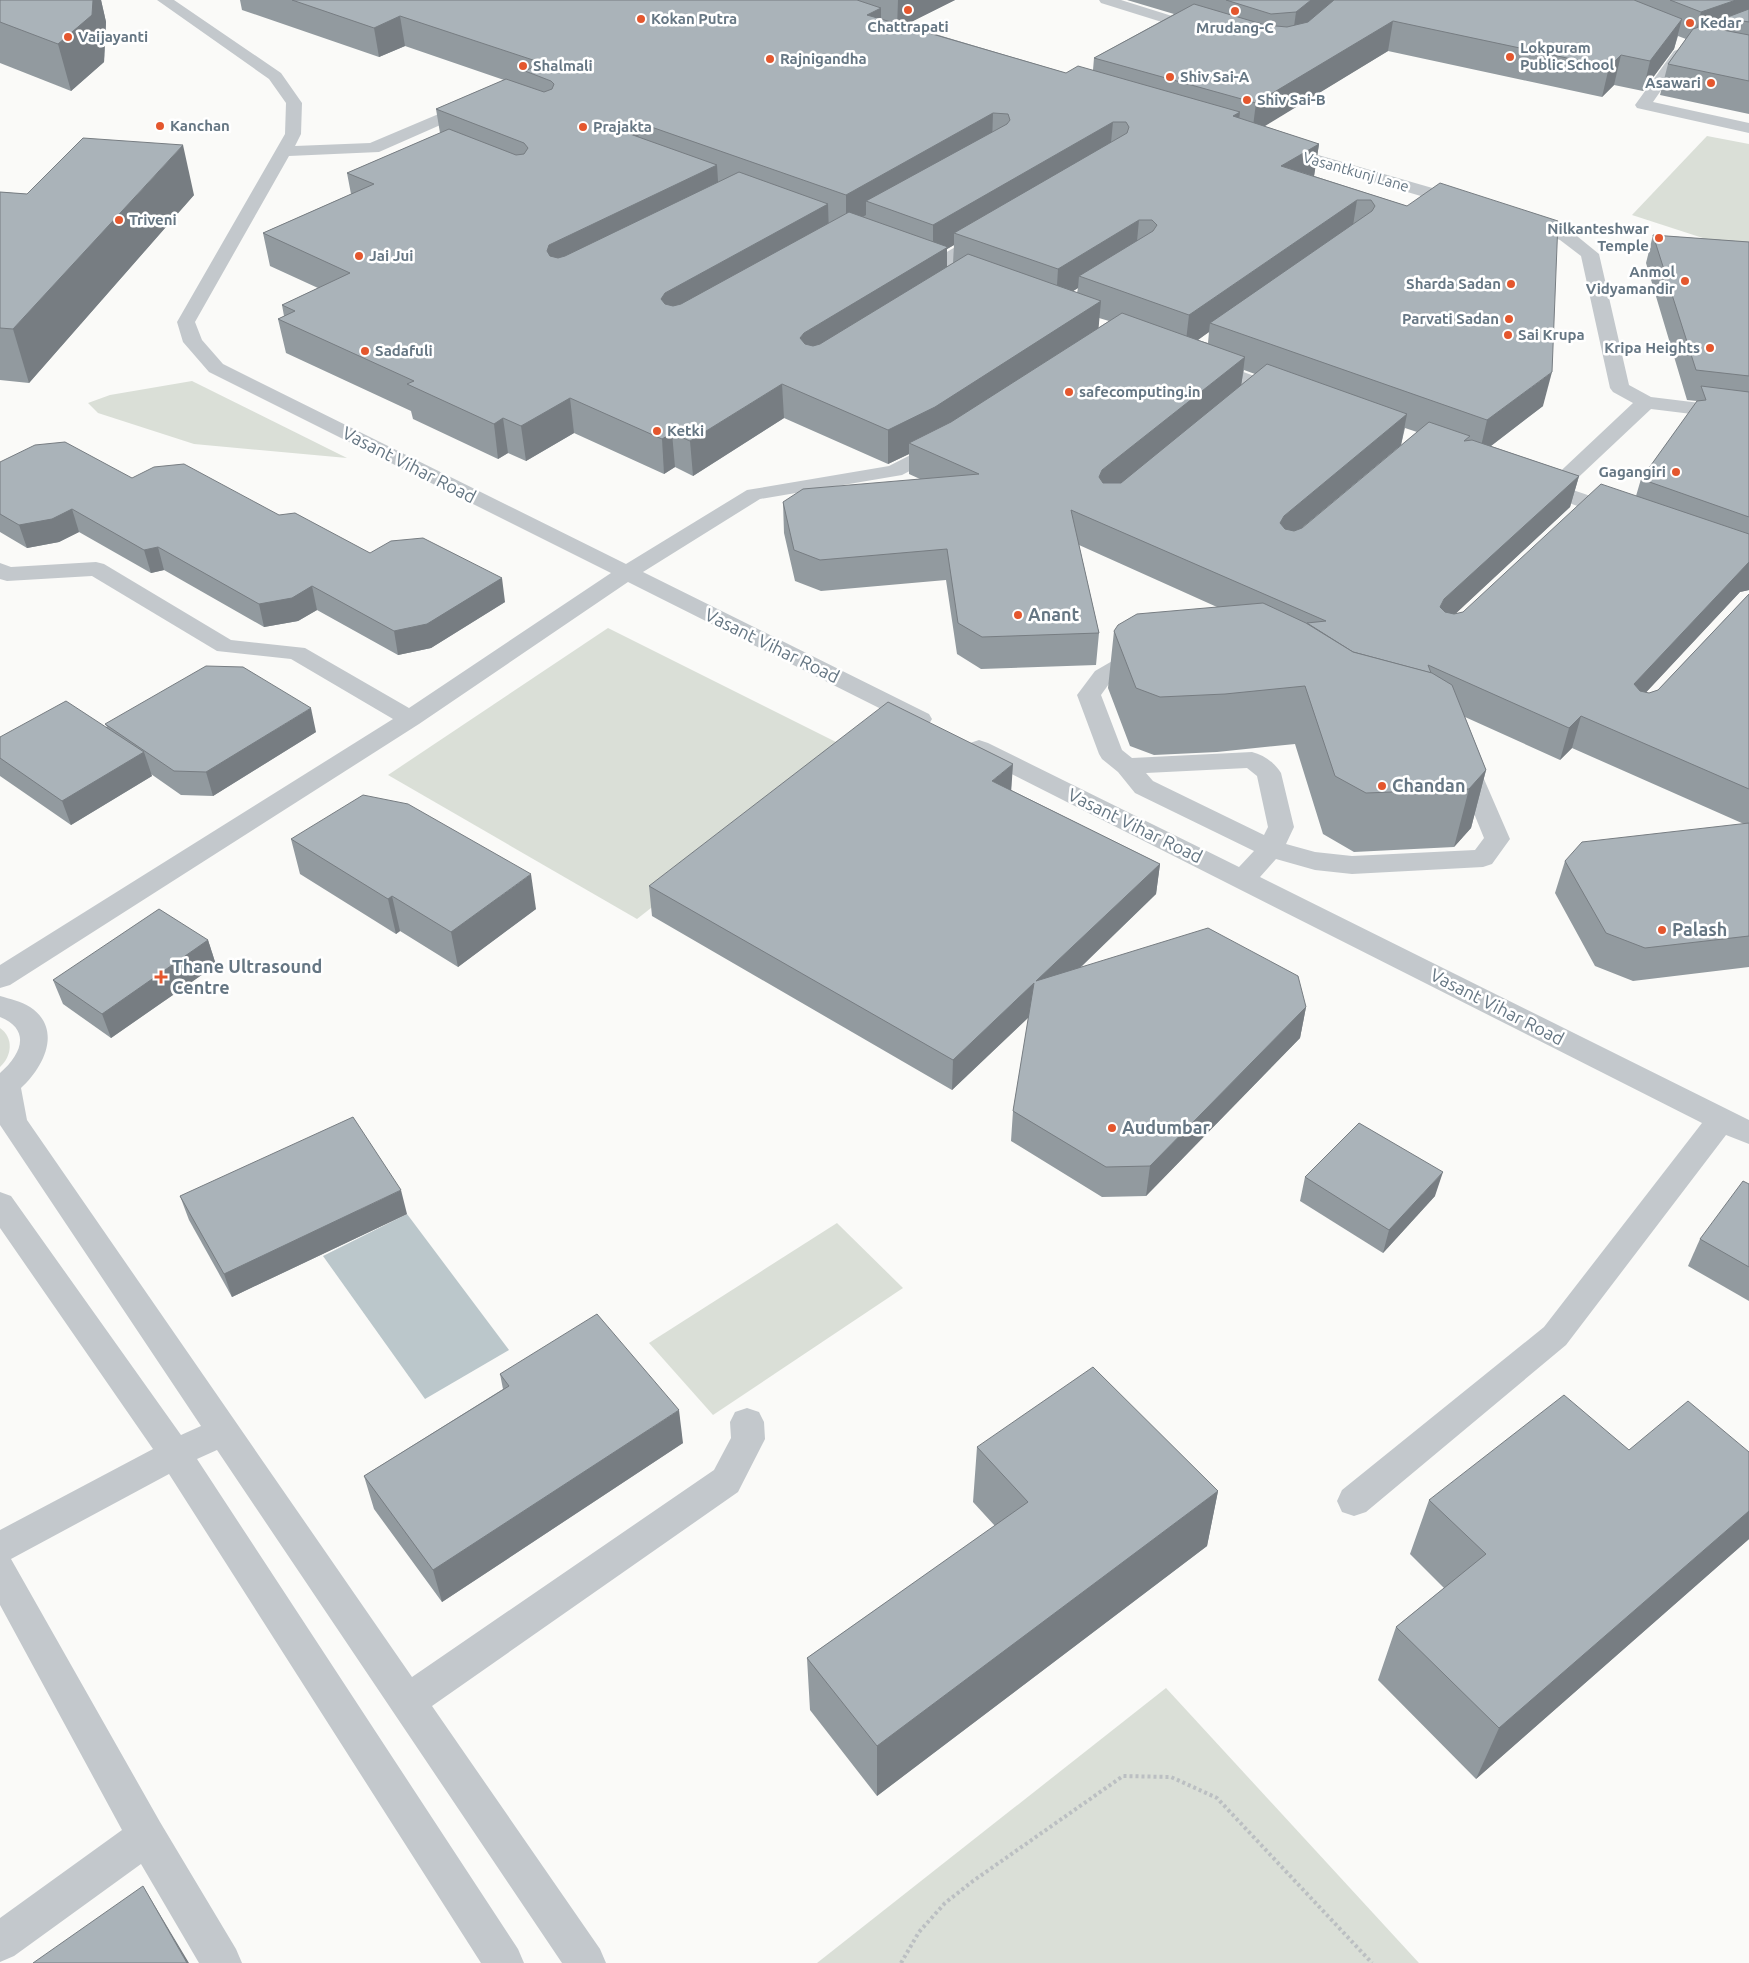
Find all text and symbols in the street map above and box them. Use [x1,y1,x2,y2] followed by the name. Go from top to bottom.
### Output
[902,4,914,16] marker: Chattrapati
[1229,5,1241,17] marker: Mrudang-C
[651,10,737,27] place label: Kokan Putra
[635,13,647,25] marker: Kokan Putra
[1700,14,1742,31] place label: Kedar
[1684,17,1696,29] marker: Kedar
[867,18,949,35] place label: Chattrapati
[1196,19,1274,36] place label: Mrudang-C
[78,28,148,45] place label: Vaijayanti
[62,31,74,43] marker: Vaijayanti
[1520,39,1615,73] place label: Lokpuram Public School
[780,50,867,67] place label: Rajnigandha
[1504,51,1516,63] marker: Lokpuram Public School
[764,53,776,65] marker: Rajnigandha
[533,57,593,74] place label: Shalmali
[517,60,529,72] marker: Shalmali
[1180,68,1250,85] place label: Shiv Sai-A
[1164,71,1176,83] marker: Shiv Sai-A
[1645,74,1701,91] place label: Asawari
[1705,77,1717,89] marker: Asawari
[1257,91,1326,108] place label: Shiv Sai-B
[1241,94,1253,106] marker: Shiv Sai-B
[170,117,230,134] place label: Kanchan
[593,118,652,135] place label: Prajakta
[154,120,166,132] marker: Kanchan
[577,121,589,133] marker: Prajakta
[1301,148,1411,195] street label: Vasantkunj Lane
[129,211,177,228] place label: Triveni
[113,214,125,226] marker: Triveni
[1547,220,1650,254] place label: Nilkanteshwar Temple
[1653,232,1665,244] marker: Nilkanteshwar Temple
[369,247,413,264] place label: Jai Jui
[353,250,365,262] marker: Jai Jui
[1586,263,1676,297] place label: Anmol Vidyamandir
[1406,275,1501,292] place label: Sharda Sadan
[1679,275,1691,287] marker: Anmol Vidyamandir
[1505,278,1517,290] marker: Sharda Sadan
[1402,310,1499,327] place label: Parvati Sadan
[1503,313,1515,325] marker: Parvati Sadan
[1518,326,1585,343] place label: Sai Krupa
[1502,329,1514,341] marker: Sai Krupa
[1604,339,1700,356] place label: Kripa Heights
[375,342,433,359] place label: Sadafuli
[1704,342,1716,354] marker: Kripa Heights
[359,345,371,357] marker: Sadafuli
[1079,383,1201,400] place label: safecomputing.in
[1063,386,1075,398] marker: safecomputing.in
[339,422,480,506] street label: Vasant Vihar Road
[667,422,704,439] place label: Ketki
[651,425,663,437] marker: Ketki
[1598,463,1666,480] place label: Gagangiri
[1670,466,1682,478] marker: Gagangiri
[702,604,843,686] street label: Vasant Vihar Road
[1028,604,1079,624] place label: Anant
[1012,609,1024,621] marker: Anant
[1392,775,1465,795] place label: Chandan
[1376,780,1388,792] marker: Chandan
[1065,784,1206,866] street label: Vasant Vihar Road
[1672,919,1727,939] place label: Palash
[1656,924,1668,936] marker: Palash
[172,956,322,997] place label: Thane Ultrasound Centre
[1427,964,1568,1048] street label: Vasant Vihar Road
[154,970,168,984] marker: Thane Ultrasound Centre
[1122,1117,1211,1137] place label: Audumbar
[1106,1122,1118,1134] marker: Audumbar

